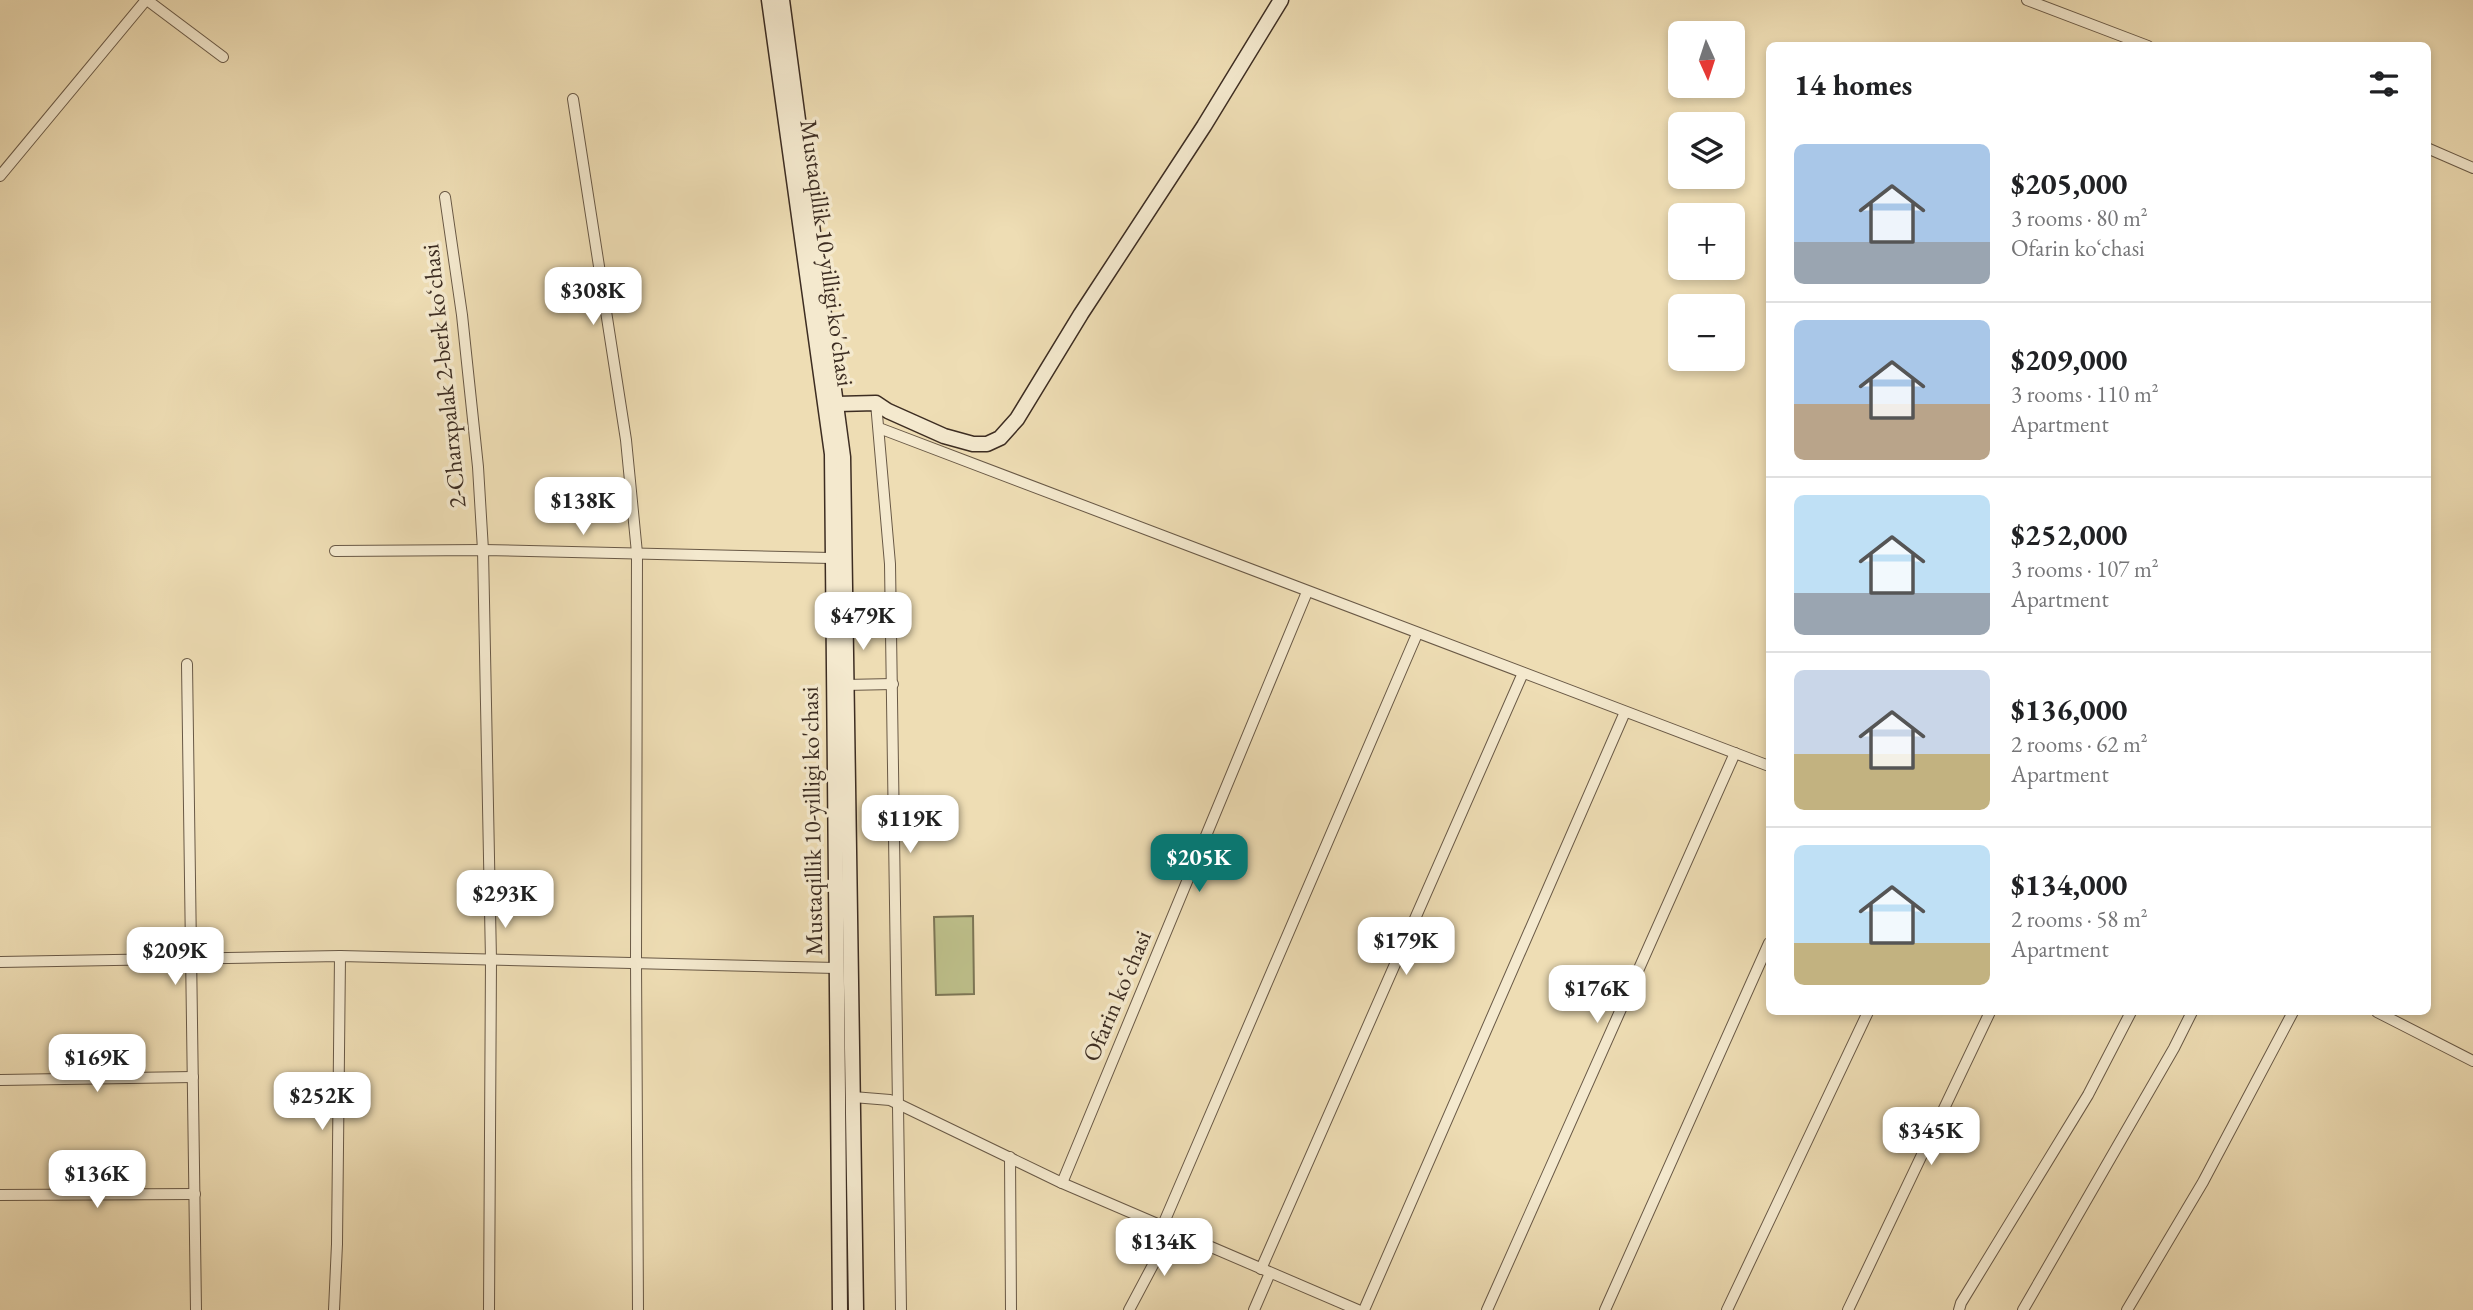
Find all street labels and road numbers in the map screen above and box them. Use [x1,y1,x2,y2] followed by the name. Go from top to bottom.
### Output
[793,118,862,388] street label: Mustaqillik 10-yilligi ko'chasi
[414,242,473,510] street label: 2-Charxpalak 2-berk koʻchasi
[794,686,829,956] street label: Mustaqillik 10-yilligi ko'chasi
[1075,925,1158,1066] street label: Ofarin koʻchasi

